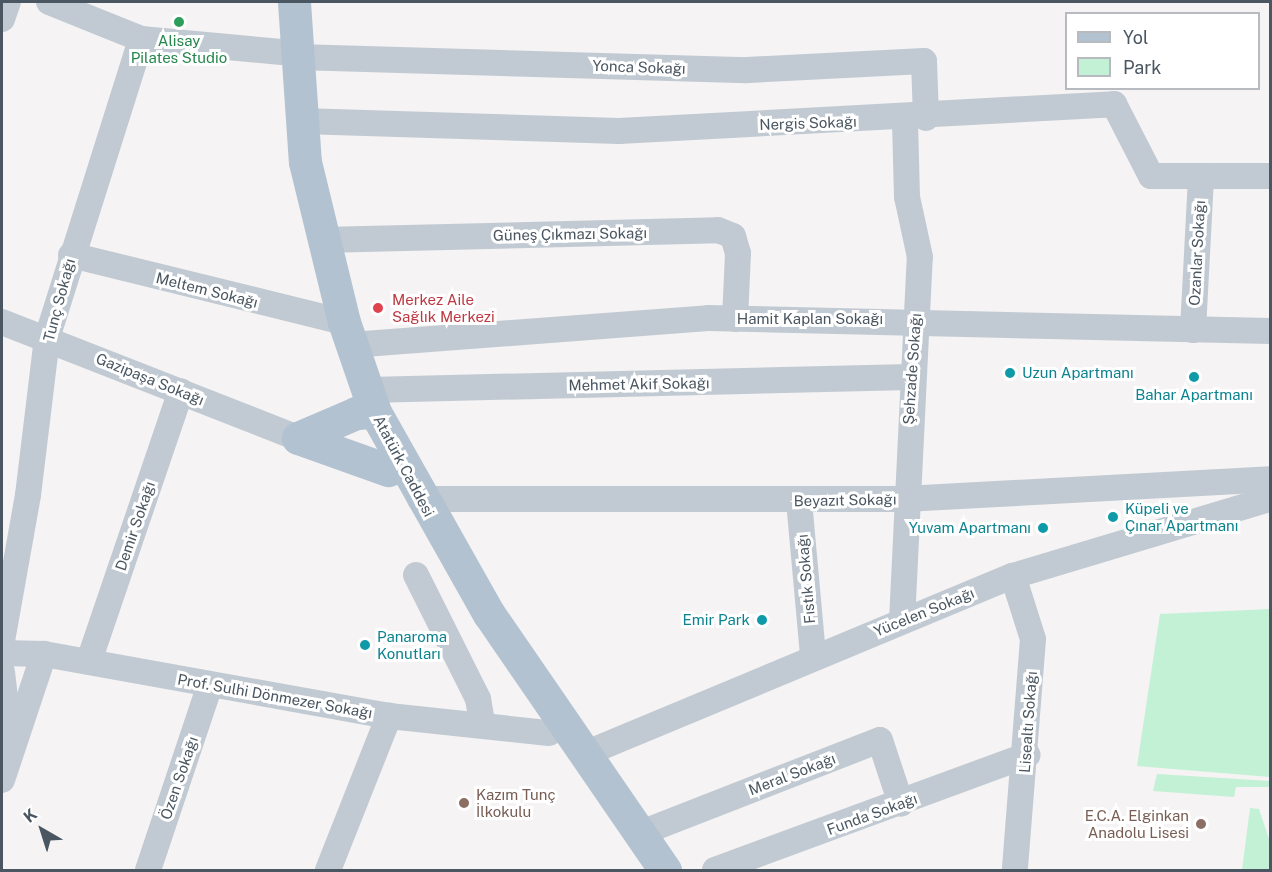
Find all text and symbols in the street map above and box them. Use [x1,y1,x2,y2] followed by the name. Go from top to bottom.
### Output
[1065,12,1260,90] legend
[172,15,186,29] marker: Alisay Pilates Studio
[1123,27,1148,48] text: Yol
[131,31,227,66] place label: Alisay Pilates Studio
[592,56,686,78] street label: Yonca Sokağı
[1123,57,1161,78] text: Park
[759,112,857,134] street label: Nergis Sokağı
[1185,200,1209,306] street label: Ozanlar Sokağı
[493,224,647,244] street label: Güneş Çıkmazı Sokağı
[39,256,79,344] street label: Tunç Sokağı
[154,269,260,311] street label: Meltem Sokağı
[392,290,495,325] place label: Merkez Aile Sağlık Merkezi
[369,299,387,317] marker: Merkez Aile Sağlık Merkezi
[737,310,883,328] street label: Hamit Kaplan Sokağı
[899,313,925,425] street label: Şehzade Sokağı
[93,349,207,409] street label: Gazipaşa Sokağı
[1022,364,1134,382] place label: Uzun Apartmanı
[1003,366,1017,380] marker: Uzun Apartmanı
[1187,370,1201,384] marker: Bahar Apartmanı
[568,374,710,394] street label: Mehmet Akif Sokağı
[1135,386,1253,404] place label: Bahar Apartmanı
[370,412,438,520] street label: Atatürk Caddesi
[111,479,159,573] street label: Demir Sokağı
[793,490,897,510] street label: Beyazıt Sokağı
[1125,499,1238,534] place label: Küpeli ve Çınar Apartmanı
[1106,510,1120,524] marker: Küpeli ve Çınar Apartmanı
[909,519,1031,537] place label: Yuvam Apartmanı
[1036,521,1050,535] marker: Yuvam Apartmanı
[793,534,819,624] street label: Fıstık Sokağı
[871,584,977,640] street label: Yücelen Sokağı
[683,611,750,629] place label: Emir Park
[755,613,769,627] marker: Emir Park
[377,627,447,662] place label: Panaroma Konutları
[358,638,372,652] marker: Panaroma Konutları
[176,670,374,722] street label: Prof. Sulhi Dönmezer Sokağı
[1015,671,1041,773] street label: Lisealtı Sokağı
[156,734,202,822] street label: Özen Sokağı
[746,749,838,799] street label: Meral Sokağı
[476,785,556,820] place label: Kazım Tunç İlkokulu
[824,789,920,839] street label: Funda Sokağı
[457,796,471,810] marker: Kazım Tunç İlkokulu
[12,800,72,860] north arrow
[20,805,41,827] text: K
[1085,806,1189,841] place label: E.C.A. Elginkan Anadolu Lisesi
[1194,817,1208,831] marker: E.C.A. Elginkan Anadolu Lisesi

